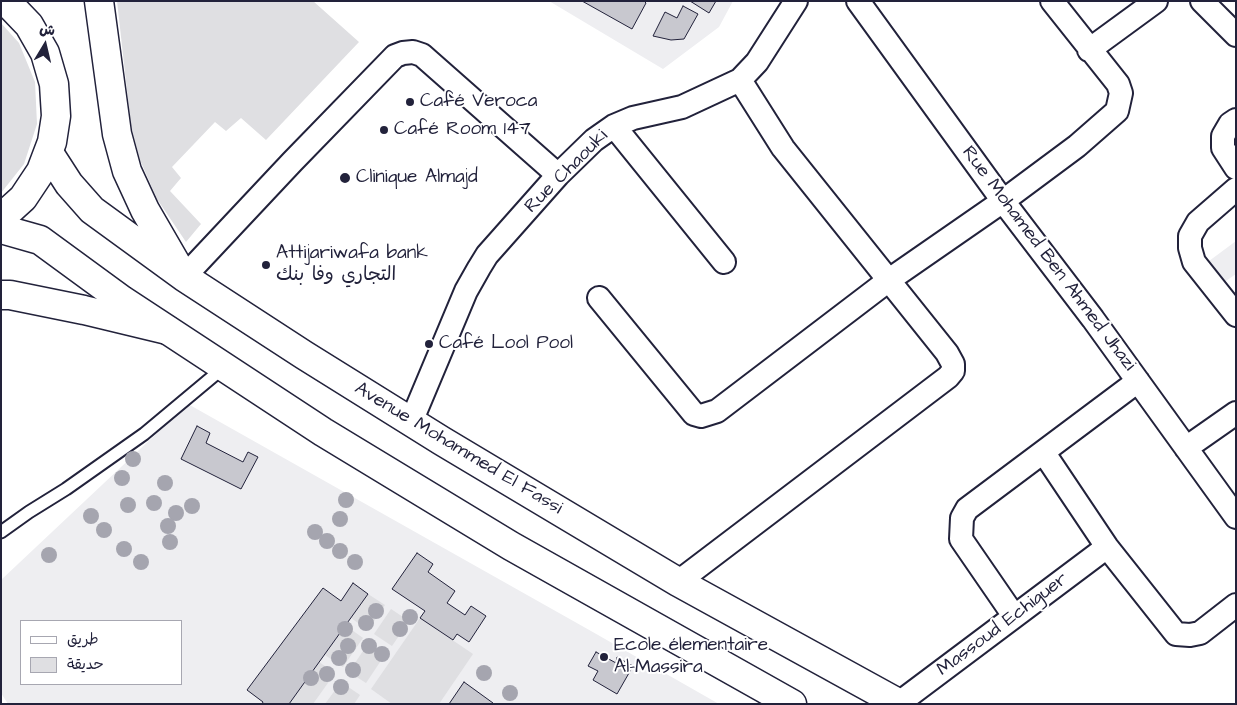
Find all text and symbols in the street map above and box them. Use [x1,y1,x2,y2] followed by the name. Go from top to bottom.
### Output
[38,19,57,41] text: ش
[20,20,70,70] north arrow
[420,91,537,113] place label: Café Veroca
[404,96,416,108] marker: Café Veroca
[394,119,531,141] place label: Café Room 147
[378,124,390,136] marker: Café Room 147
[521,126,613,218] street label: Rue Chaouki
[956,142,1140,376] street label: Rue Mohamed Ben Ahmed Jhazi
[356,167,478,189] place label: Clinique Almajd
[338,171,352,185] marker: Clinique Almajd
[276,243,428,287] place label: Attijariwafa bank التجاري وفا بنك
[260,259,272,271] marker: Attijariwafa bank التجاري وفا بنك
[439,333,573,355] place label: Café Lool Pool
[423,338,435,350] marker: Café Lool Pool
[350,378,566,520] street label: Avenue Mohammed El Fassi
[933,568,1073,682] street label: Massoud Echiguer
[20,620,182,685] legend
[67,629,99,650] text: طريق
[614,635,768,679] place label: Ecole élementaire Al-Massira
[598,651,610,663] marker: Ecole élementaire Al-Massira
[67,654,104,675] text: حديقة

